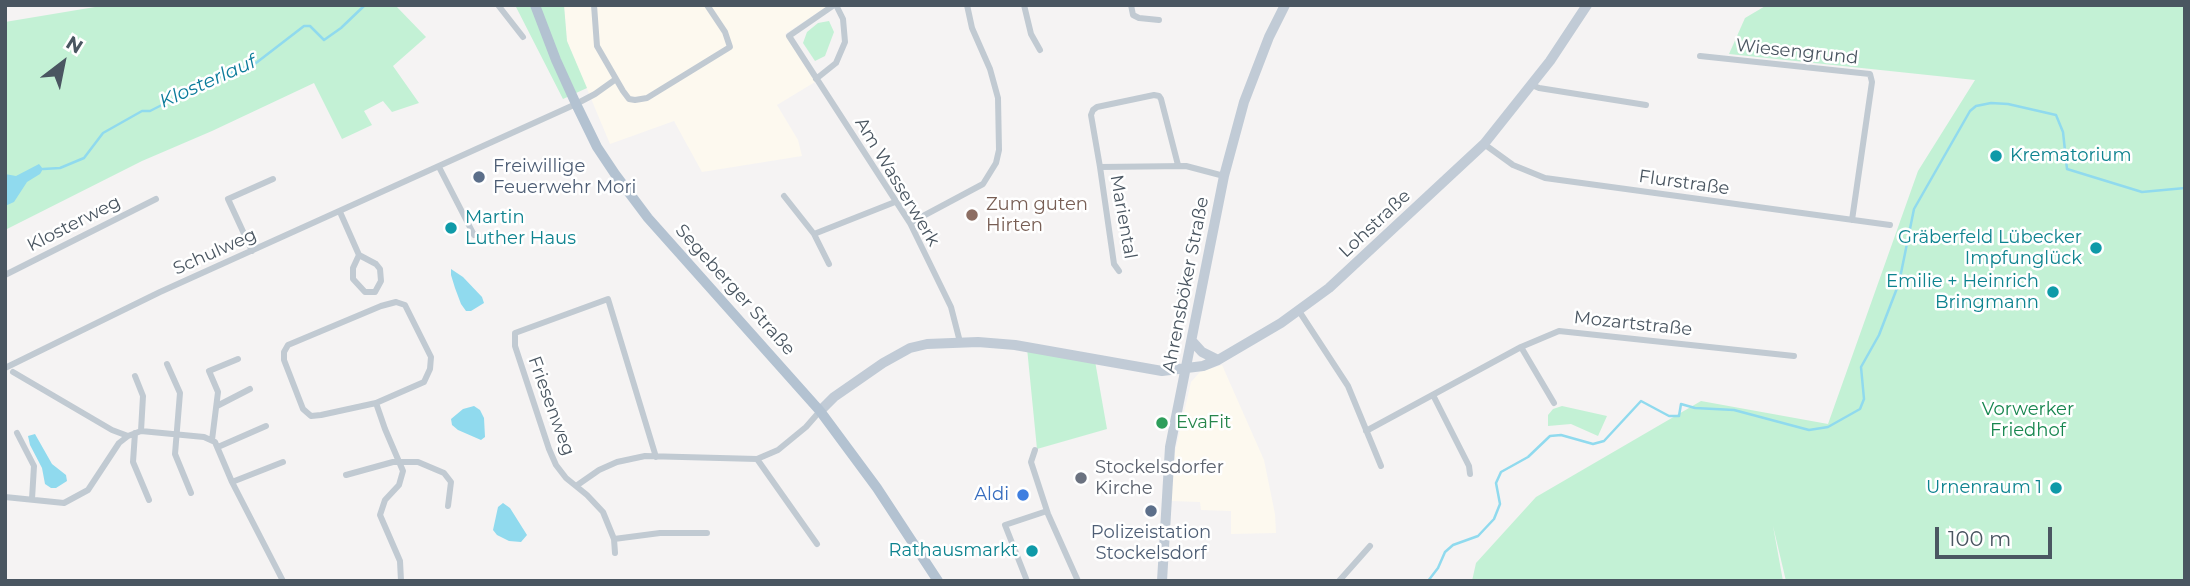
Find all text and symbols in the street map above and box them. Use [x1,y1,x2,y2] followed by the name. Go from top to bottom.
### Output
[28,28,98,98] north arrow
[62,31,87,59] text: N
[1735,35,1859,69] street label: Wiesengrund
[156,51,260,113] water label: Klosterlauf
[850,114,944,250] street label: Am Wasserwerk
[2010,145,2132,167] place label: Krematorium
[1988,148,2004,164] marker: Krematorium
[493,156,636,198] place label: Freiwillige Feuerwehr Mori
[1637,166,1731,200] street label: Flurstraße
[471,169,487,185] marker: Freiwillige Feuerwehr Mori
[1105,173,1141,261] street label: Mariental
[1335,185,1415,263] street label: Lohstraße
[24,191,124,257] street label: Klosterweg
[986,194,1088,236] place label: Zum guten Hirten
[1158,195,1214,375] street label: Ahrensböker Straße
[465,207,576,249] place label: Martin Luther Haus
[964,207,980,223] marker: Zum guten Hirten
[443,220,459,236] marker: Martin Luther Haus
[671,220,799,360] street label: Segeberger Straße
[170,224,260,280] street label: Schulweg
[1898,227,2082,270] place label: Gräberfeld Lübecker Impfunglück
[2088,240,2104,256] marker: Gräberfeld Lübecker Impfunglück
[1886,271,2039,314] place label: Emilie + Heinrich Bringmann
[2045,284,2061,300] marker: Emilie + Heinrich Bringmann
[1573,307,1693,341] street label: Mozartstraße
[523,353,579,459] street label: Friesenweg
[1982,399,2074,442] park label: Vorwerker Friedhof
[1176,412,1231,434] place label: EvaFit
[1154,415,1170,431] marker: EvaFit
[1095,457,1224,500] place label: Stockelsdorfer Kirche
[1073,470,1089,486] marker: Stockelsdorfer Kirche
[1926,477,2042,499] place label: Urnenraum 1
[2048,480,2064,496] marker: Urnenraum 1
[974,484,1009,506] place label: Aldi
[1015,487,1031,503] marker: Aldi
[1143,503,1159,519] marker: Polizeistation Stockelsdorf
[1938,512,2055,556] scale bar
[1091,522,1211,564] place label: Polizeistation Stockelsdorf
[1948,526,2011,551] text: 100 m
[889,540,1018,562] place label: Rathausmarkt
[1024,543,1040,559] marker: Rathausmarkt

